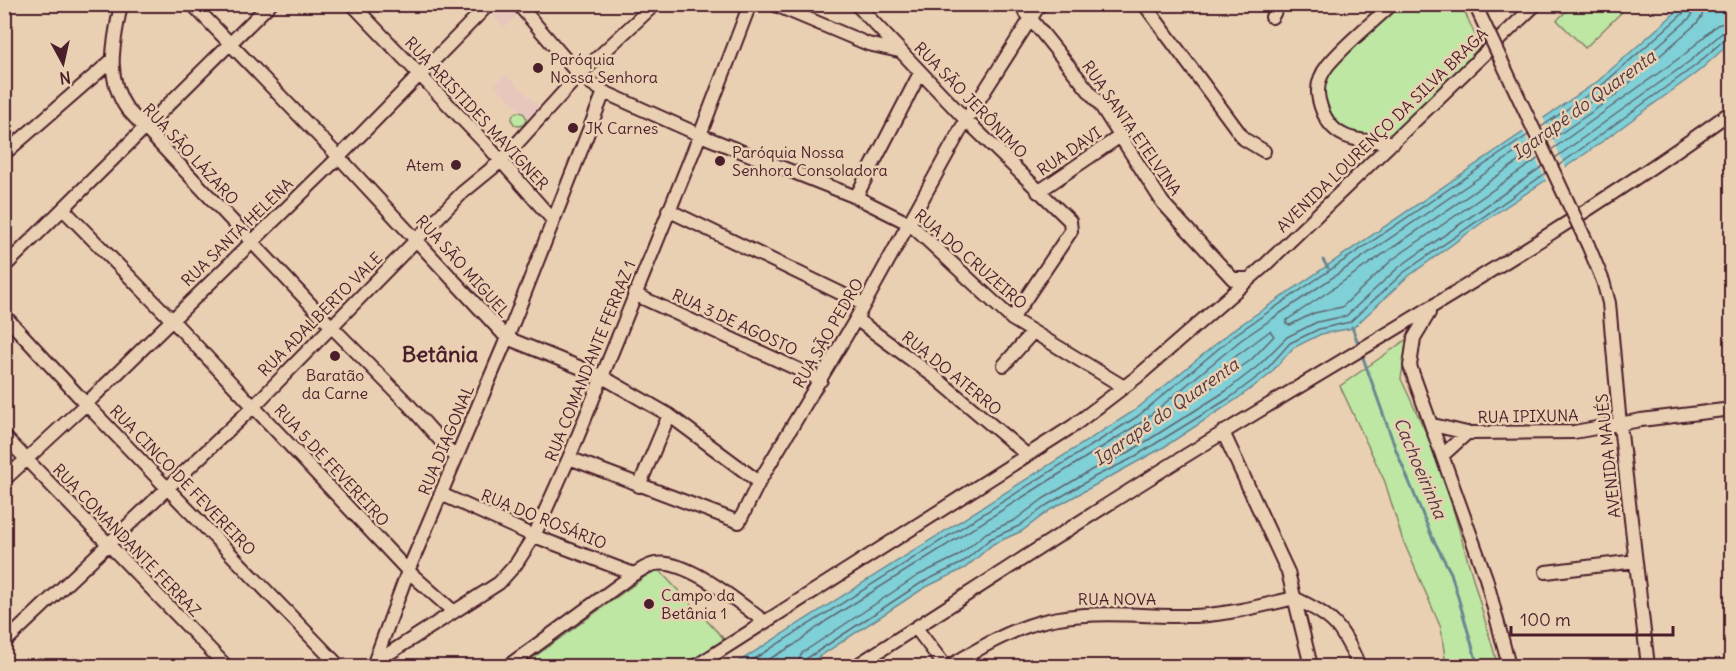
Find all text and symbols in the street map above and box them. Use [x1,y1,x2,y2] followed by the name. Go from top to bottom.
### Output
[1272,24,1492,236] street label: AVENIDA LOURENÇO DA SILVA BRAGA
[401,32,553,194] street label: RUA ARISTIDES MAVIGNER
[33,33,93,93] north arrow
[910,38,1032,162] street label: RUA SÃO JERÔNIMO
[1507,44,1661,164] water label: Igarapé do Quarenta
[550,49,658,87] place label: Paróquia Nossa Senhora
[1078,57,1186,199] street label: RUA SANTA ETELVINA
[531,61,545,75] marker: Paróquia Nossa Senhora
[58,67,72,89] text: N
[139,99,243,209] street label: RUA SÃO LÁZARO
[585,118,658,138] place label: JK Carnes
[566,121,580,135] marker: JK Carnes
[1033,122,1105,180] street label: RUA DAVI
[732,142,888,180] place label: Paróquia Nossa Senhora Consoladora
[713,154,727,168] marker: Paróquia Nossa Senhora Consoladora
[406,155,444,175] place label: Atem
[449,158,463,172] marker: Atem
[177,174,297,290] street label: RUA SANTA HELENA
[911,205,1031,313] street label: RUA DO CRUZEIRO
[412,211,514,322] street label: RUA SÃO MIGUEL
[254,248,386,380] street label: RUA ADALBERTO VALE
[541,258,639,464] street label: RUA COMANDANTE FERRAZ 1
[788,275,868,391] street label: RUA SÃO PEDRO
[669,284,801,360] street label: RUA 3 DE AGOSTO
[898,327,1006,419] street label: RUA DO ATERRO
[402,340,479,368] district label: Betânia
[328,349,342,363] marker: Baratão da Carne
[1089,352,1244,470] water label: Igarapé do Quarenta
[302,365,368,403] place label: Baratão da Carne
[414,382,478,498] street label: RUA DIAGONAL
[1592,393,1624,519] street label: AVENIDA MAUÉS
[270,400,394,530] street label: RUA 5 DE FEVEREIRO
[106,401,260,559] street label: RUA CINCO DE FEVEREIRO
[1477,405,1579,427] street label: RUA IPIXUNA
[1389,414,1453,523] water label: Cachoeirinha
[49,459,205,621] street label: RUA COMANDANTE FERRAZ
[478,485,610,553] street label: RUA DO ROSÁRIO
[661,585,735,623] place label: Campo da Betânia 1
[1078,589,1156,609] street label: RUA NOVA
[642,597,656,611] marker: Campo da Betânia 1
[1511,599,1673,637] scale bar
[1520,608,1571,631] text: 100 m

